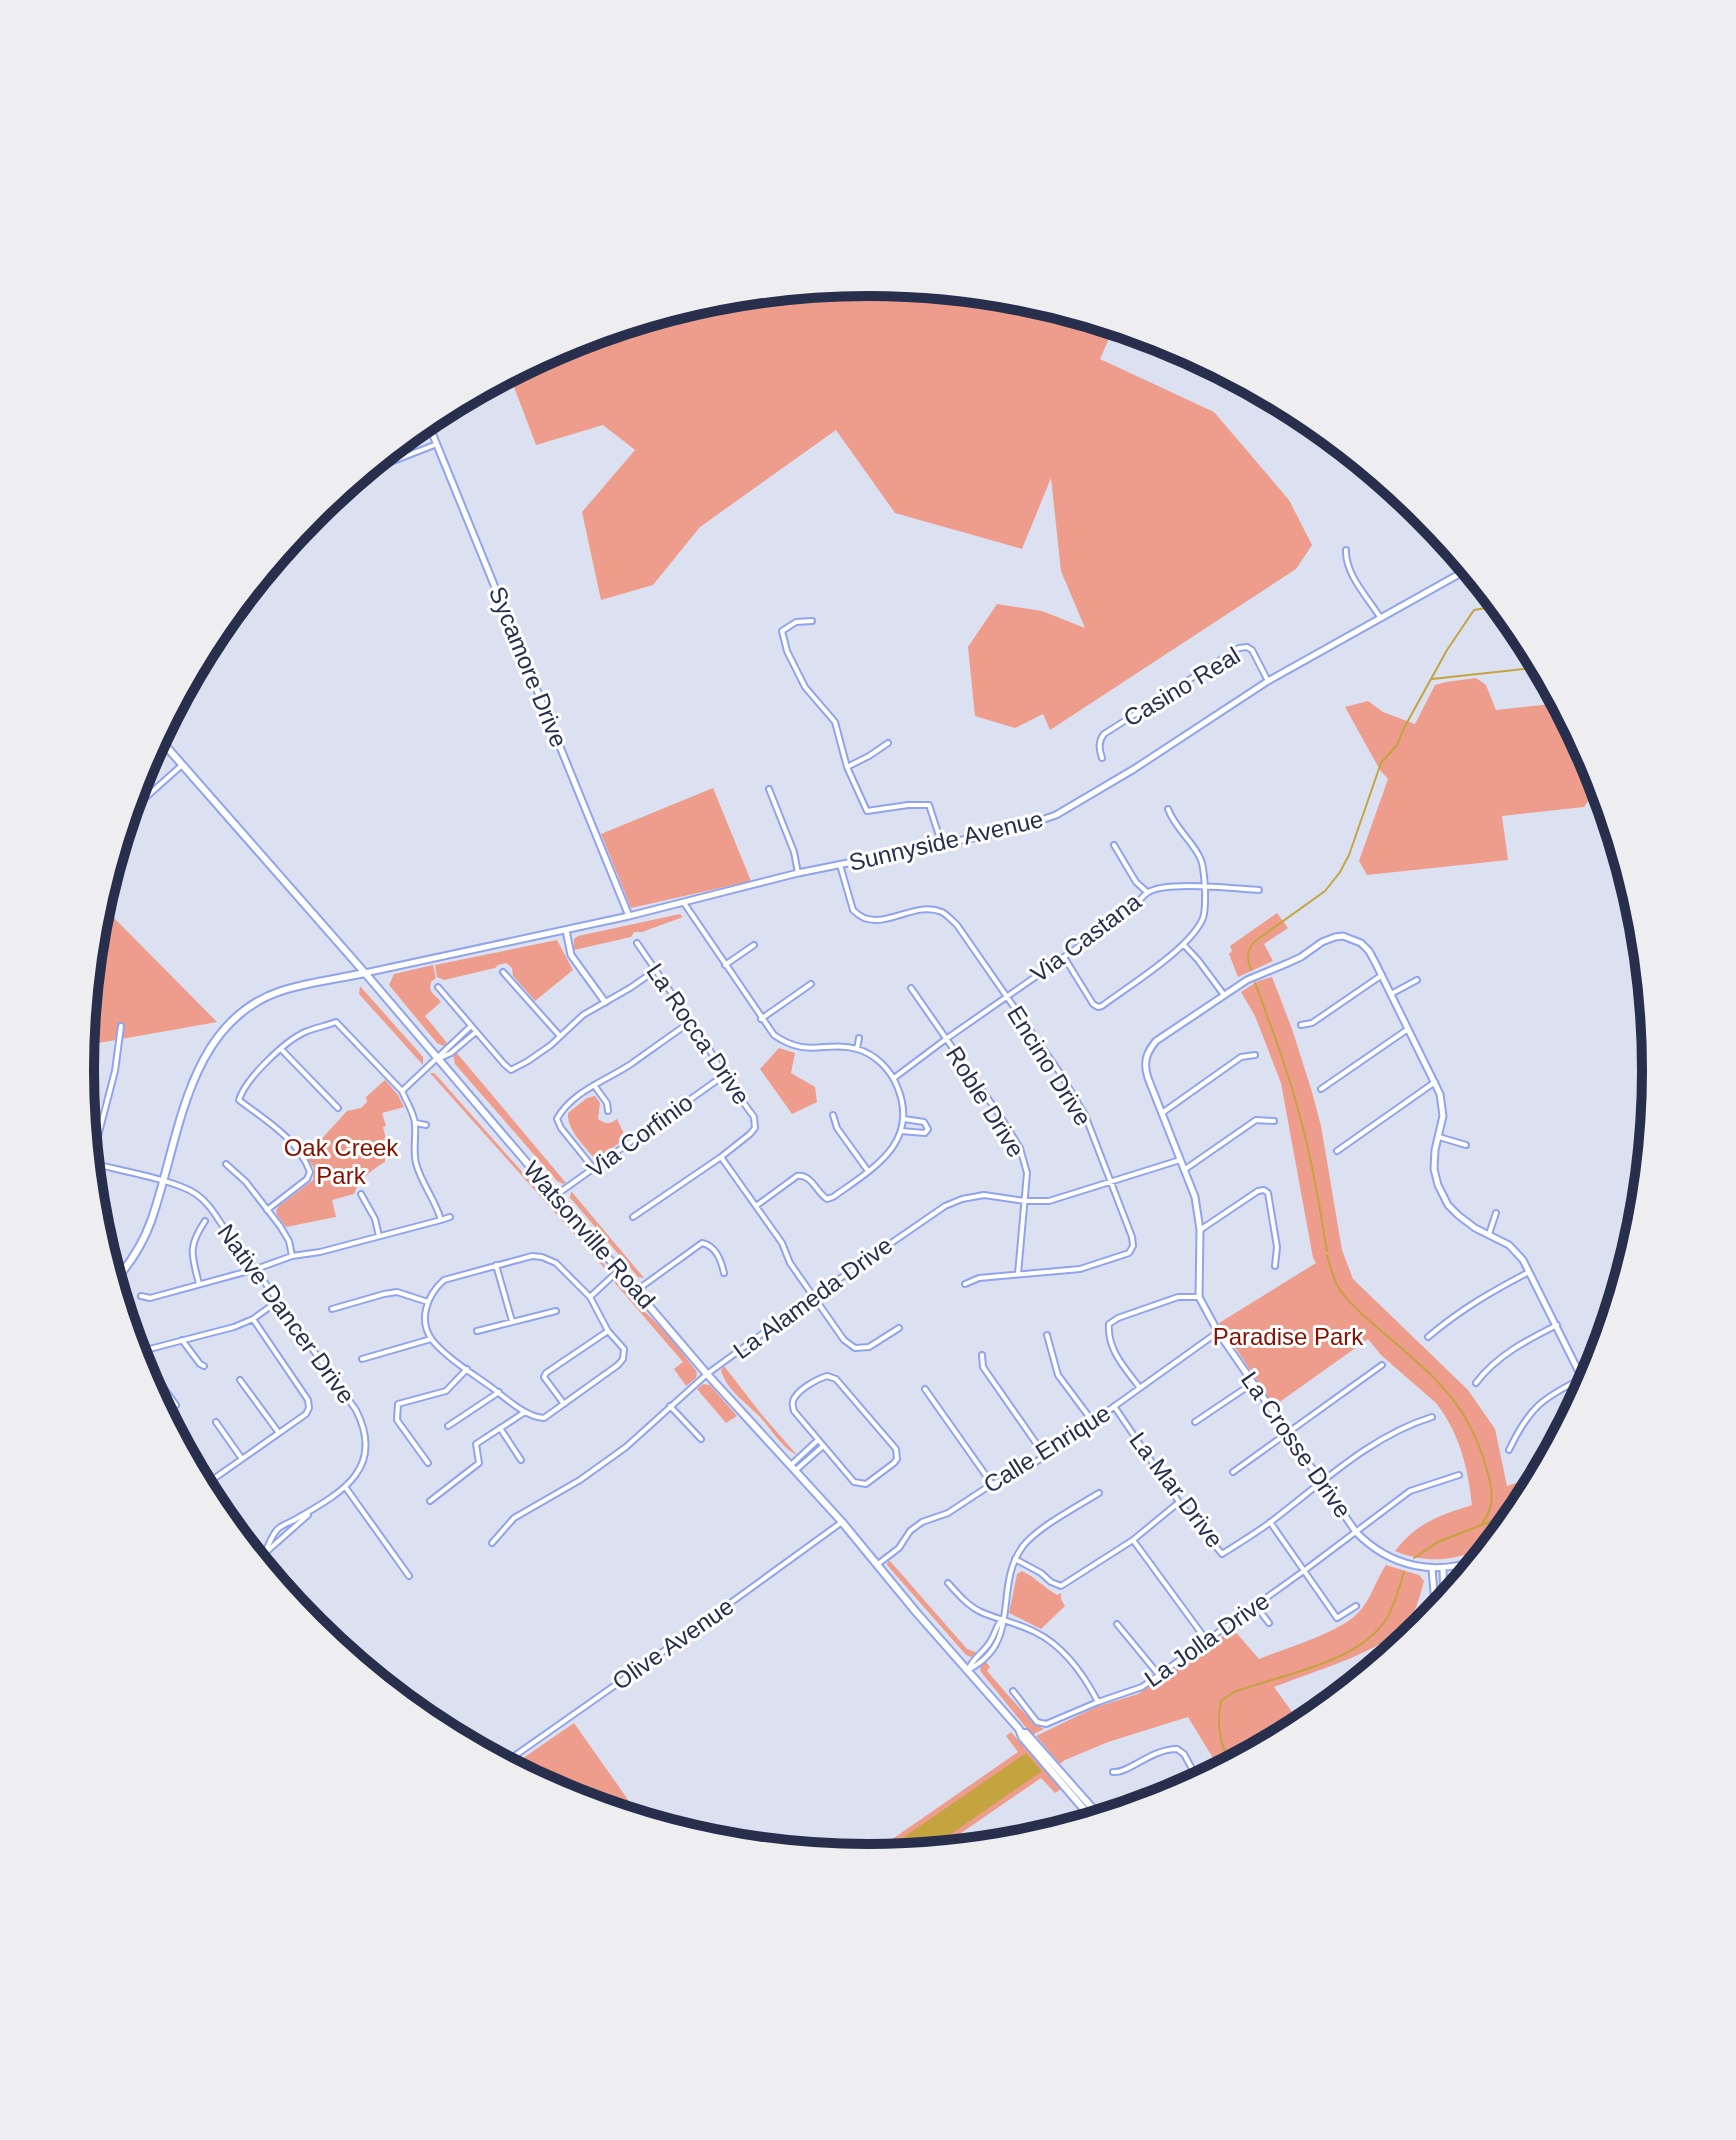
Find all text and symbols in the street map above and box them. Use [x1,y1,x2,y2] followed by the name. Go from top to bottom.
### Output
[484,583,573,751] street label: Sycamore Drive
[1119,641,1245,732] street label: Casino Real
[846,805,1046,876] street label: Sunnyside Avenue
[1026,887,1146,988] street label: Via Castana
[641,958,755,1109] street label: La Rocca Drive
[1002,1001,1097,1131] street label: Encino Drive
[941,1041,1030,1162] street label: Roble Drive
[582,1088,698,1183] street label: Via Corfinio
[284,1134,399,1189] park label: Oak Creek Park
[518,1156,661,1314] street label: Watsonville Road
[212,1219,360,1409] street label: Native Dancer Drive
[728,1231,897,1364] street label: La Alameda Drive
[1213,1323,1364,1350] park label: Paradise Park
[1236,1366,1357,1523] street label: La Crosse Drive
[978,1399,1115,1498] street label: Calle Enrique
[1124,1427,1229,1553] street label: La Mar Drive
[1139,1587,1274,1692] street label: La Jolla Drive
[607,1592,738,1695] street label: Olive Avenue

